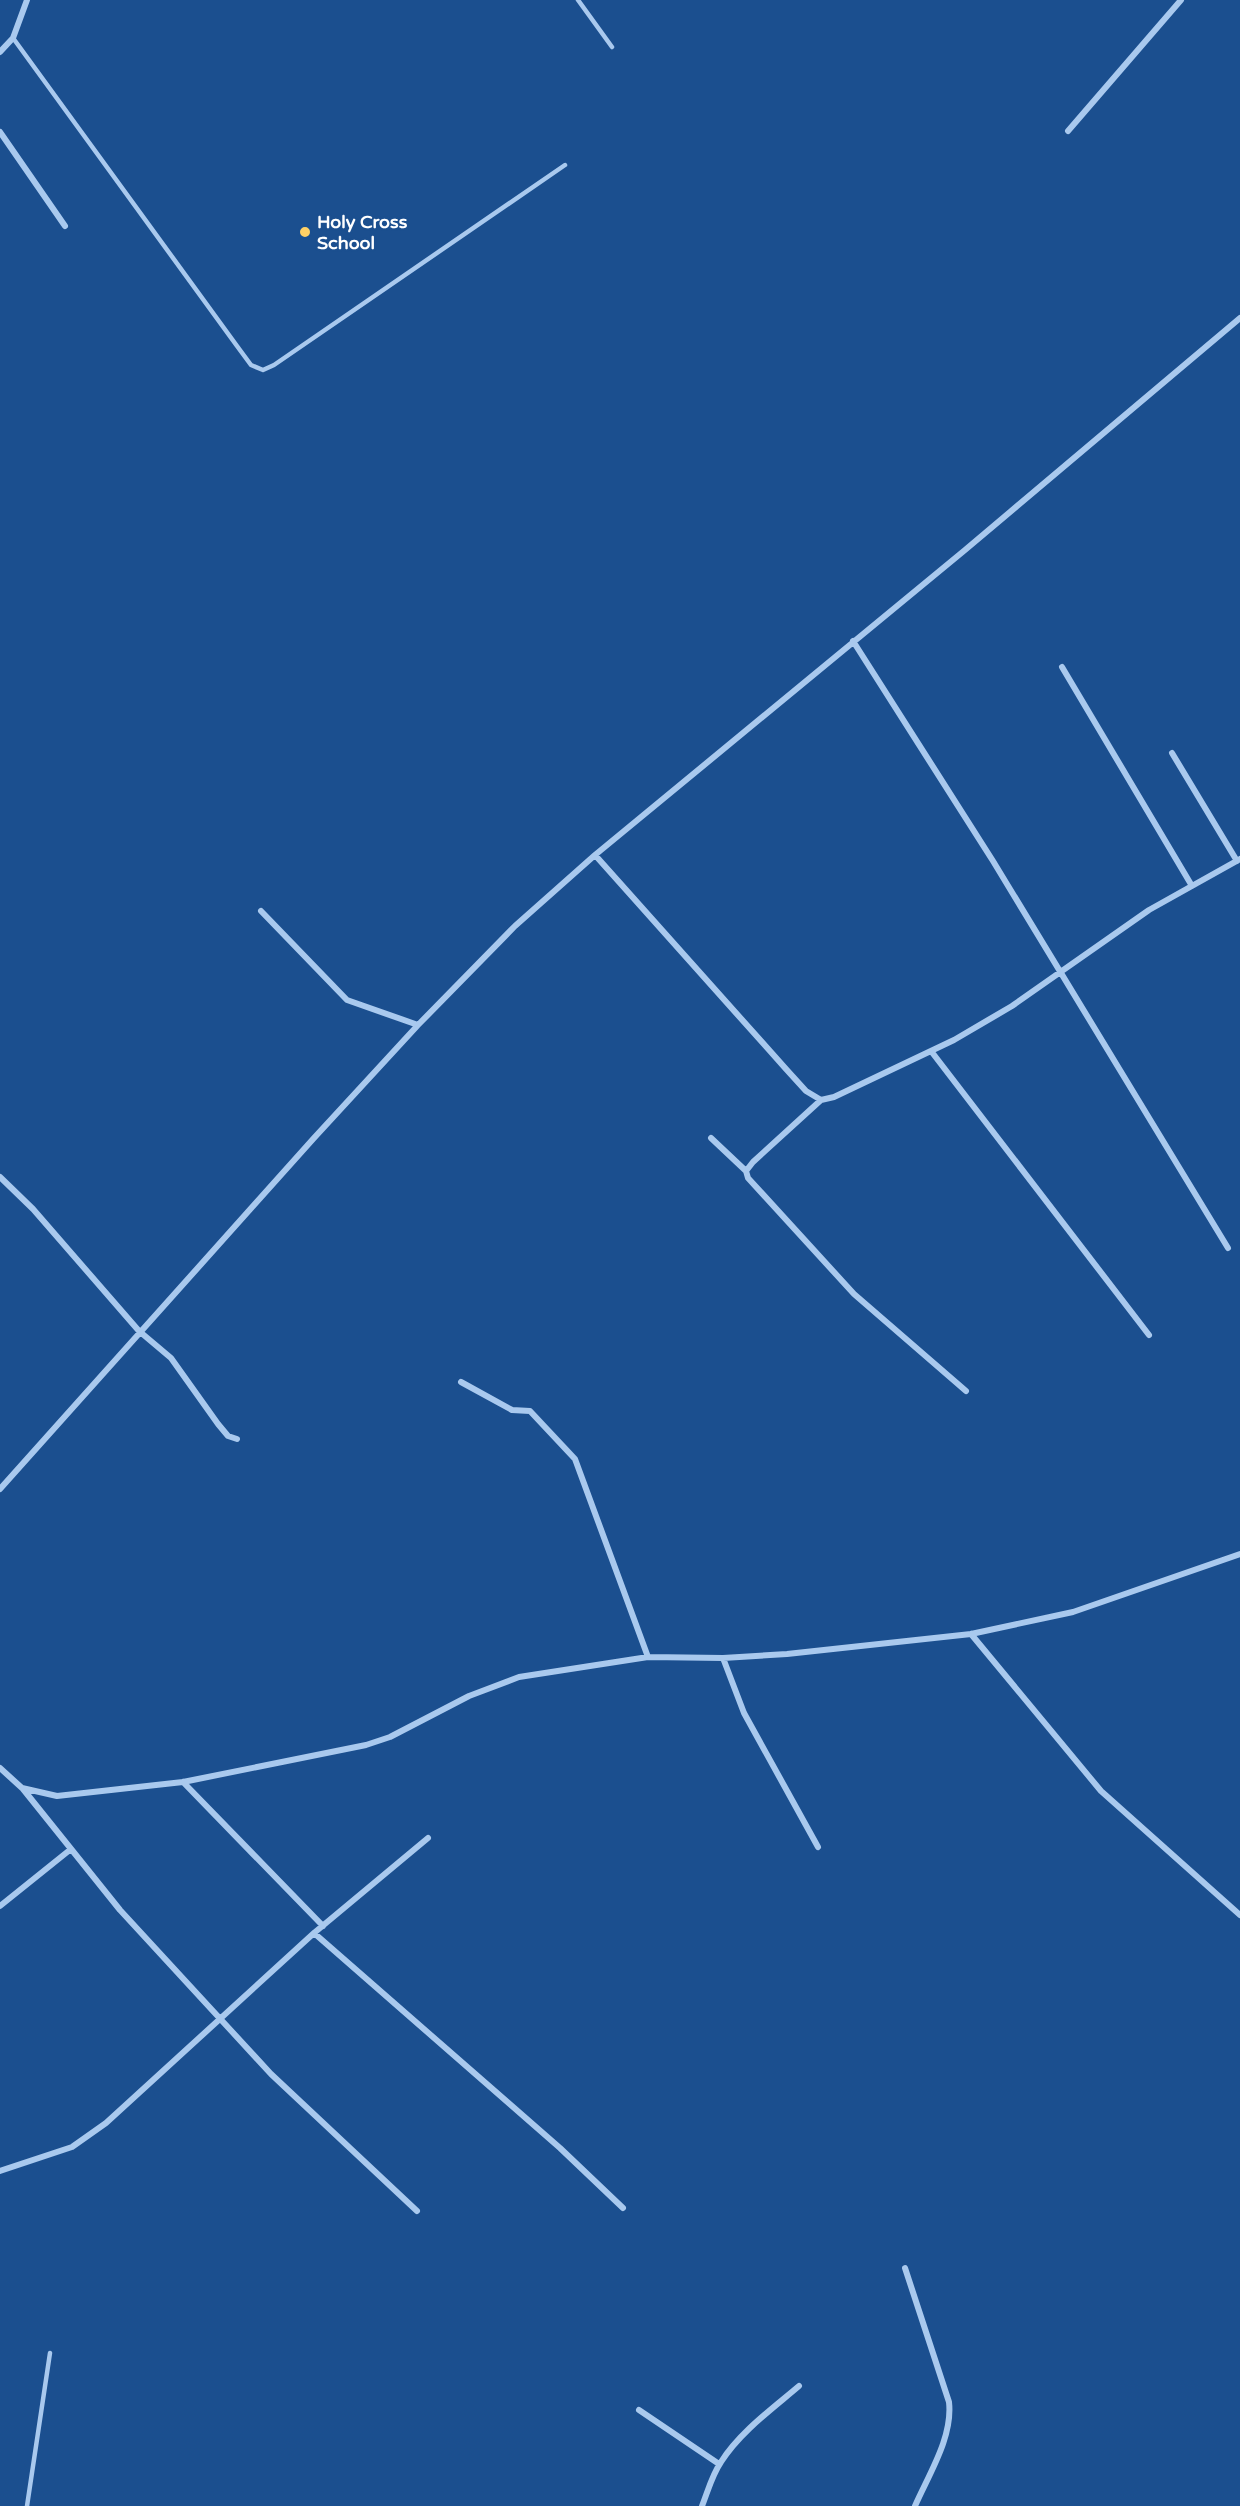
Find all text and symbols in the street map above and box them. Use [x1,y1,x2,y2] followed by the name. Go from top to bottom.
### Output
[317,211,408,254] place label: Holy Cross School
[298,225,312,239] marker: Holy Cross School

